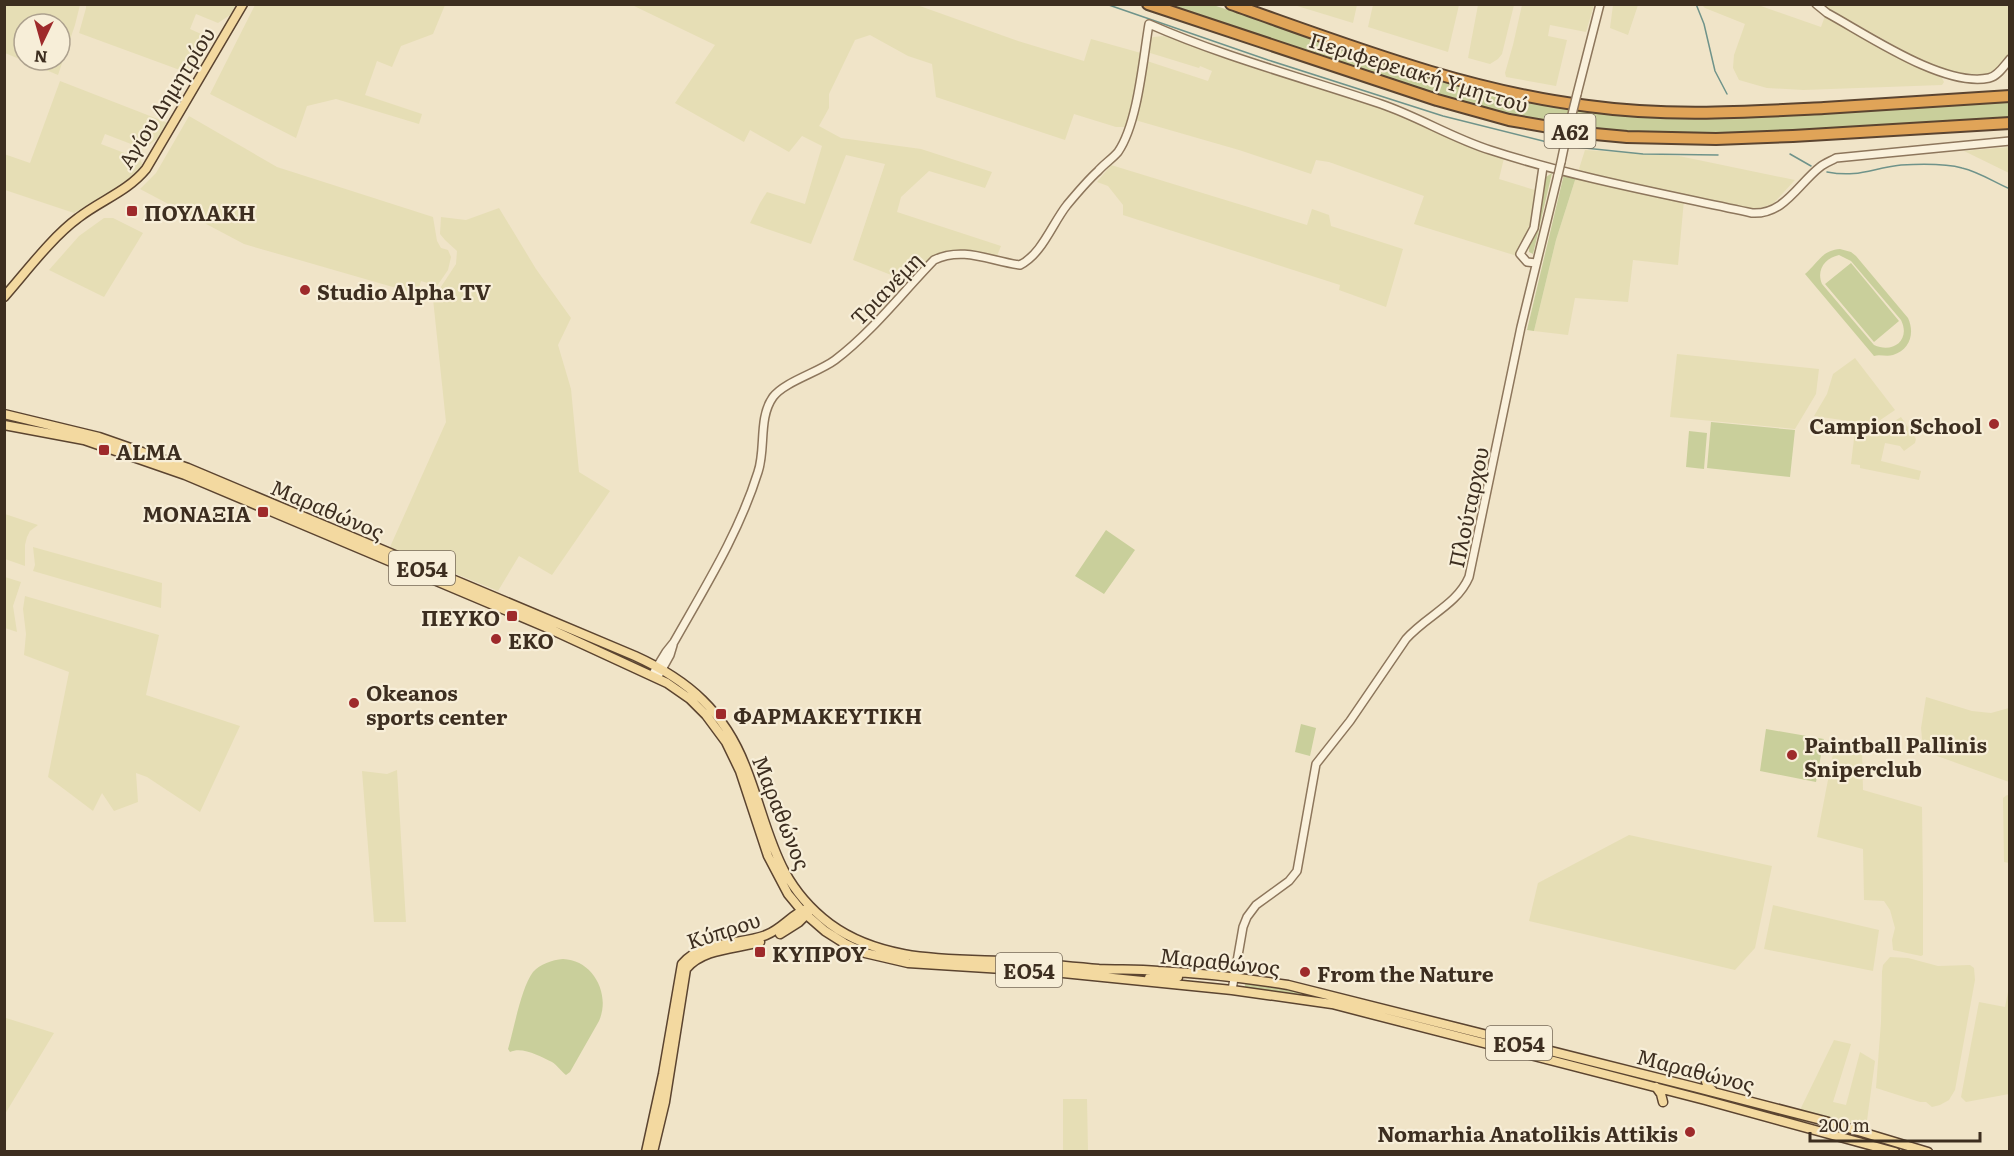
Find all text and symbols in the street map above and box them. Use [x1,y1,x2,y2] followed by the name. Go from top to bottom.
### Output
[12,12,72,72] north arrow
[109,20,221,174] street label: Αγίου Δημητρίου
[1306,23,1532,119] street label: Περιφερειακή Υμηττού
[33,45,48,70] text: N
[1544,114,1596,148] road number: Α62
[144,196,256,227] place label: ΠΟΥΛΑΚΗ
[125,204,139,218] marker: ΠΟΥΛΑΚΗ
[842,244,928,332] street label: Τριανέμη
[317,275,491,306] place label: Studio Alpha TV
[298,283,312,297] marker: Studio Alpha TV
[1809,409,1982,440] place label: Campion School
[1987,417,2001,431] marker: Campion School
[116,435,182,466] place label: ALMA
[97,443,111,457] marker: ALMA
[1439,444,1495,570] street label: Πλούταρχου
[266,470,390,546] street label: Μαραθώνος
[142,497,251,528] place label: ΜΟΝΑΞΙΑ
[256,505,270,519] marker: ΜΟΝΑΞΙΑ
[389,551,455,585] road number: ΕΟ54
[421,601,500,632] place label: ΠΕΥΚΟ
[505,609,519,623] marker: ΠΕΥΚΟ
[508,624,554,655] place label: EKO
[489,632,503,646] marker: EKO
[366,676,508,731] place label: Okeanos sports center
[347,696,361,710] marker: Okeanos sports center
[733,699,922,730] place label: ΦΑΡΜΑΚΕΥΤΙΚΗ
[714,707,728,721] marker: ΦΑΡΜΑΚΕΥΤΙΚΗ
[1804,728,1987,783] place label: Paintball Pallinis Sniperclub
[1785,748,1799,762] marker: Paintball Pallinis Sniperclub
[746,750,820,874] street label: Μαραθώνος
[682,903,764,955] street label: Κύπρου
[772,937,867,968] place label: ΚΥΠΡΟΥ
[1158,938,1282,982] street label: Μαραθώνος
[753,945,767,959] marker: ΚΥΠΡΟΥ
[996,953,1062,987] road number: ΕΟ54
[1317,957,1494,988] place label: From the Nature
[1298,965,1312,979] marker: From the Nature
[1486,1026,1552,1060] road number: ΕΟ54
[1634,1039,1758,1099] street label: Μαραθώνος
[1810,1105,1980,1143] scale bar
[1819,1111,1870,1138] text: 200 m
[1377,1117,1678,1148] place label: Nomarhia Anatolikis Attikis
[1683,1125,1697,1139] marker: Nomarhia Anatolikis Attikis

